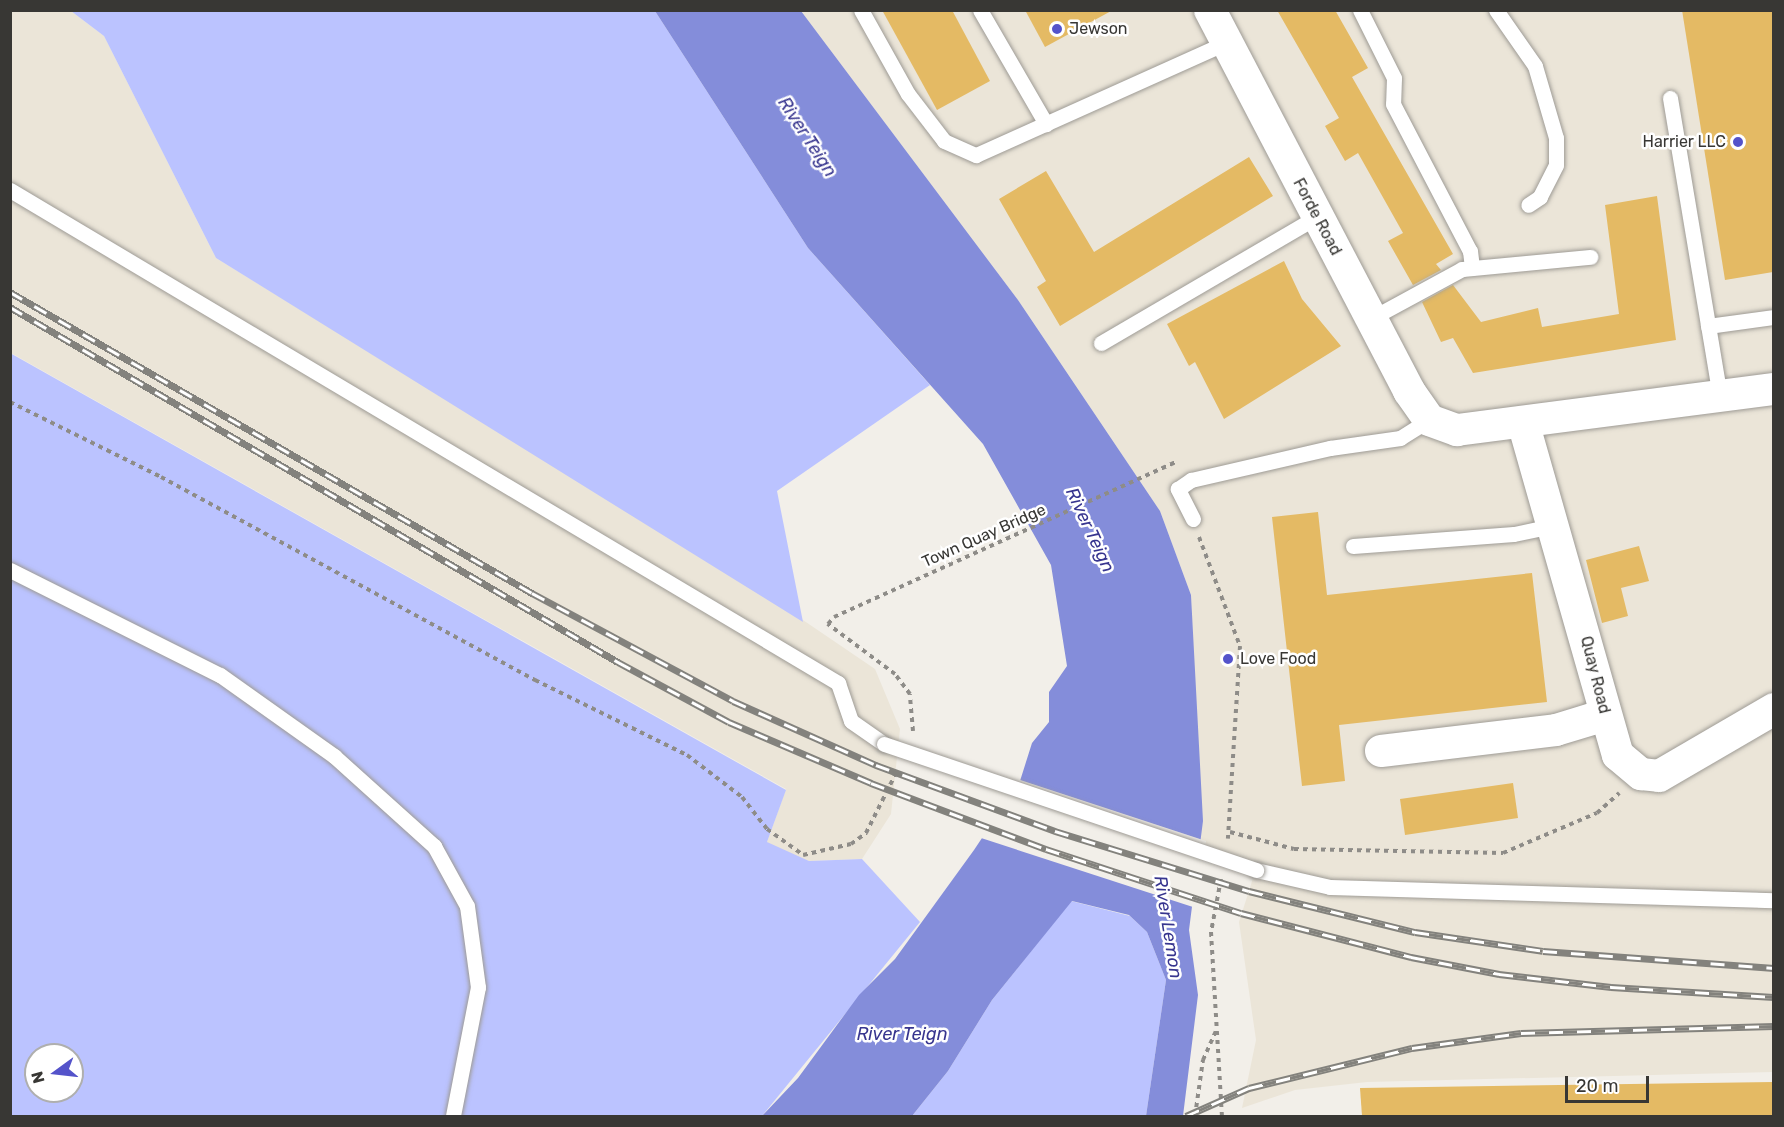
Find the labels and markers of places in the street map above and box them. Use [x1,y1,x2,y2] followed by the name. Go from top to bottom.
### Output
[1069,19,1128,39] place label: Jewson
[1050,22,1064,36] marker: Jewson
[1642,132,1726,152] place label: Harrier LLC
[1731,135,1745,149] marker: Harrier LLC
[1240,649,1316,669] place label: Love Food
[1221,652,1235,666] marker: Love Food

